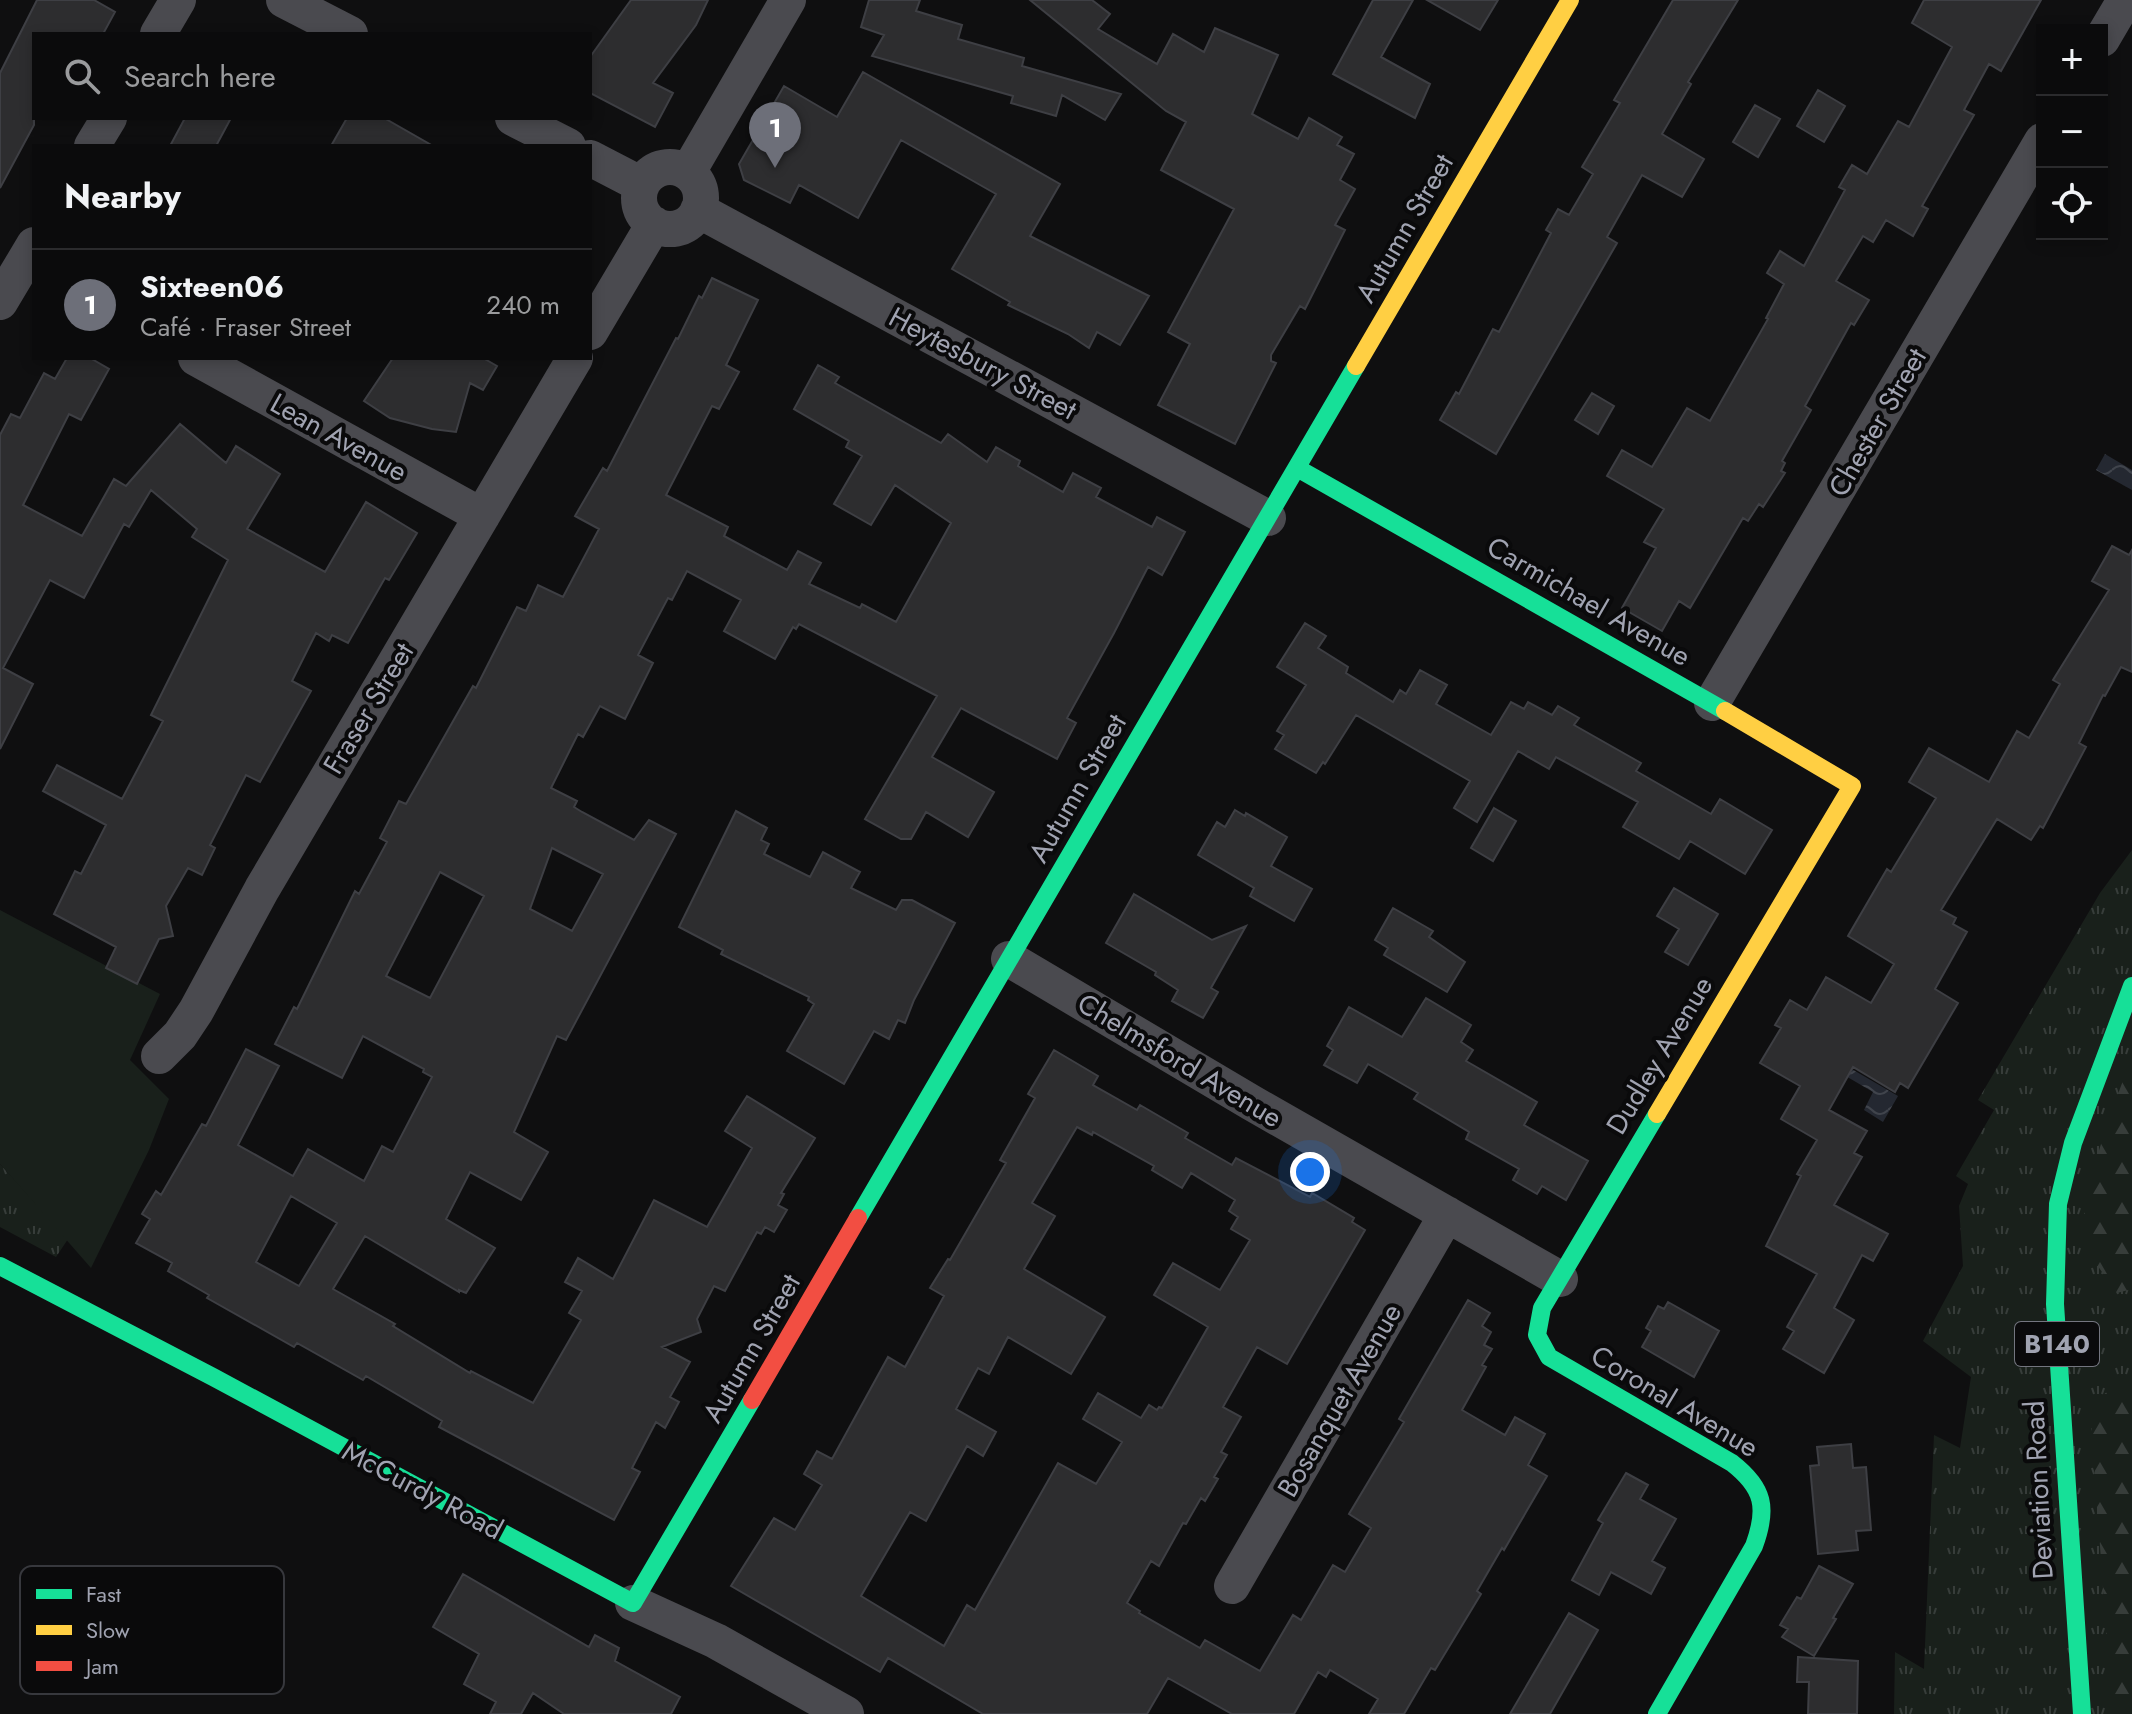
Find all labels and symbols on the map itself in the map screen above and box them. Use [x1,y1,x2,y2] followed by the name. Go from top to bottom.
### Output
[749,102,801,168] pin: 1
[1345,146,1464,310] street label: Autumn Street
[882,297,1084,430] street label: Heytesbury Street
[1818,340,1937,504] street label: Chester Street
[263,383,415,492] street label: Lean Avenue
[1479,526,1698,677] street label: Carmichael Avenue
[313,634,424,782] street label: Fraser Street
[1018,706,1137,870] street label: Autumn Street
[1596,968,1723,1142] street label: Dudley Avenue
[1070,983,1290,1138] street label: Chelmsford Avenue
[1290,1152,1330,1192] your location
[692,1266,811,1430] street label: Autumn Street
[1267,1296,1412,1505] street label: Bosanquet Avenue
[2015,1322,2099,1366] road number: B140
[1583,1335,1766,1468] street label: Coronal Avenue
[2013,1400,2064,1580] street label: Deviation Road
[335,1431,510,1550] street label: McCurdy Road
[20,1566,284,1694] legend
[86,1578,122,1610] text: Fast
[86,1614,130,1646] text: Slow
[83,1650,119,1682] text: Jam

